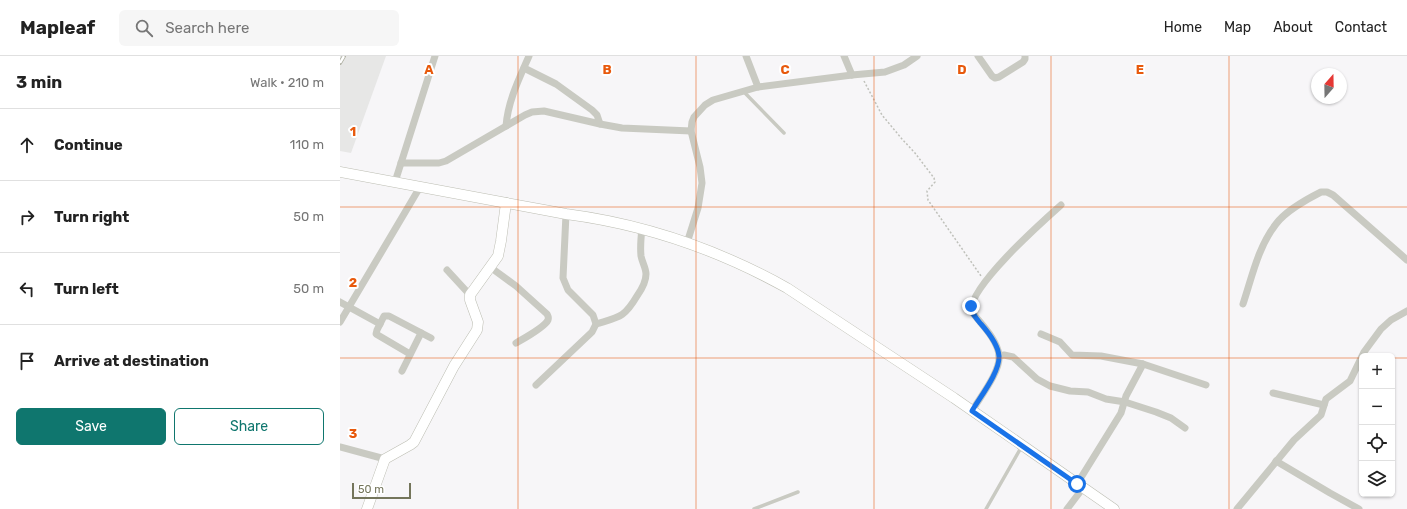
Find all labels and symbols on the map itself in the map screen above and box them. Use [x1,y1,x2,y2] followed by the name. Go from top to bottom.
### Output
[424,62,434,77] text: A
[602,62,612,77] text: B
[780,62,790,77] text: C
[957,62,967,77] text: D
[1136,62,1144,77] text: E
[1311,68,1347,104] north arrow
[350,124,356,139] text: 1
[349,275,357,290] text: 2
[962,297,980,315] route end
[349,426,358,441] text: 3
[1068,475,1086,493] route start
[352,481,411,500] scale bar

